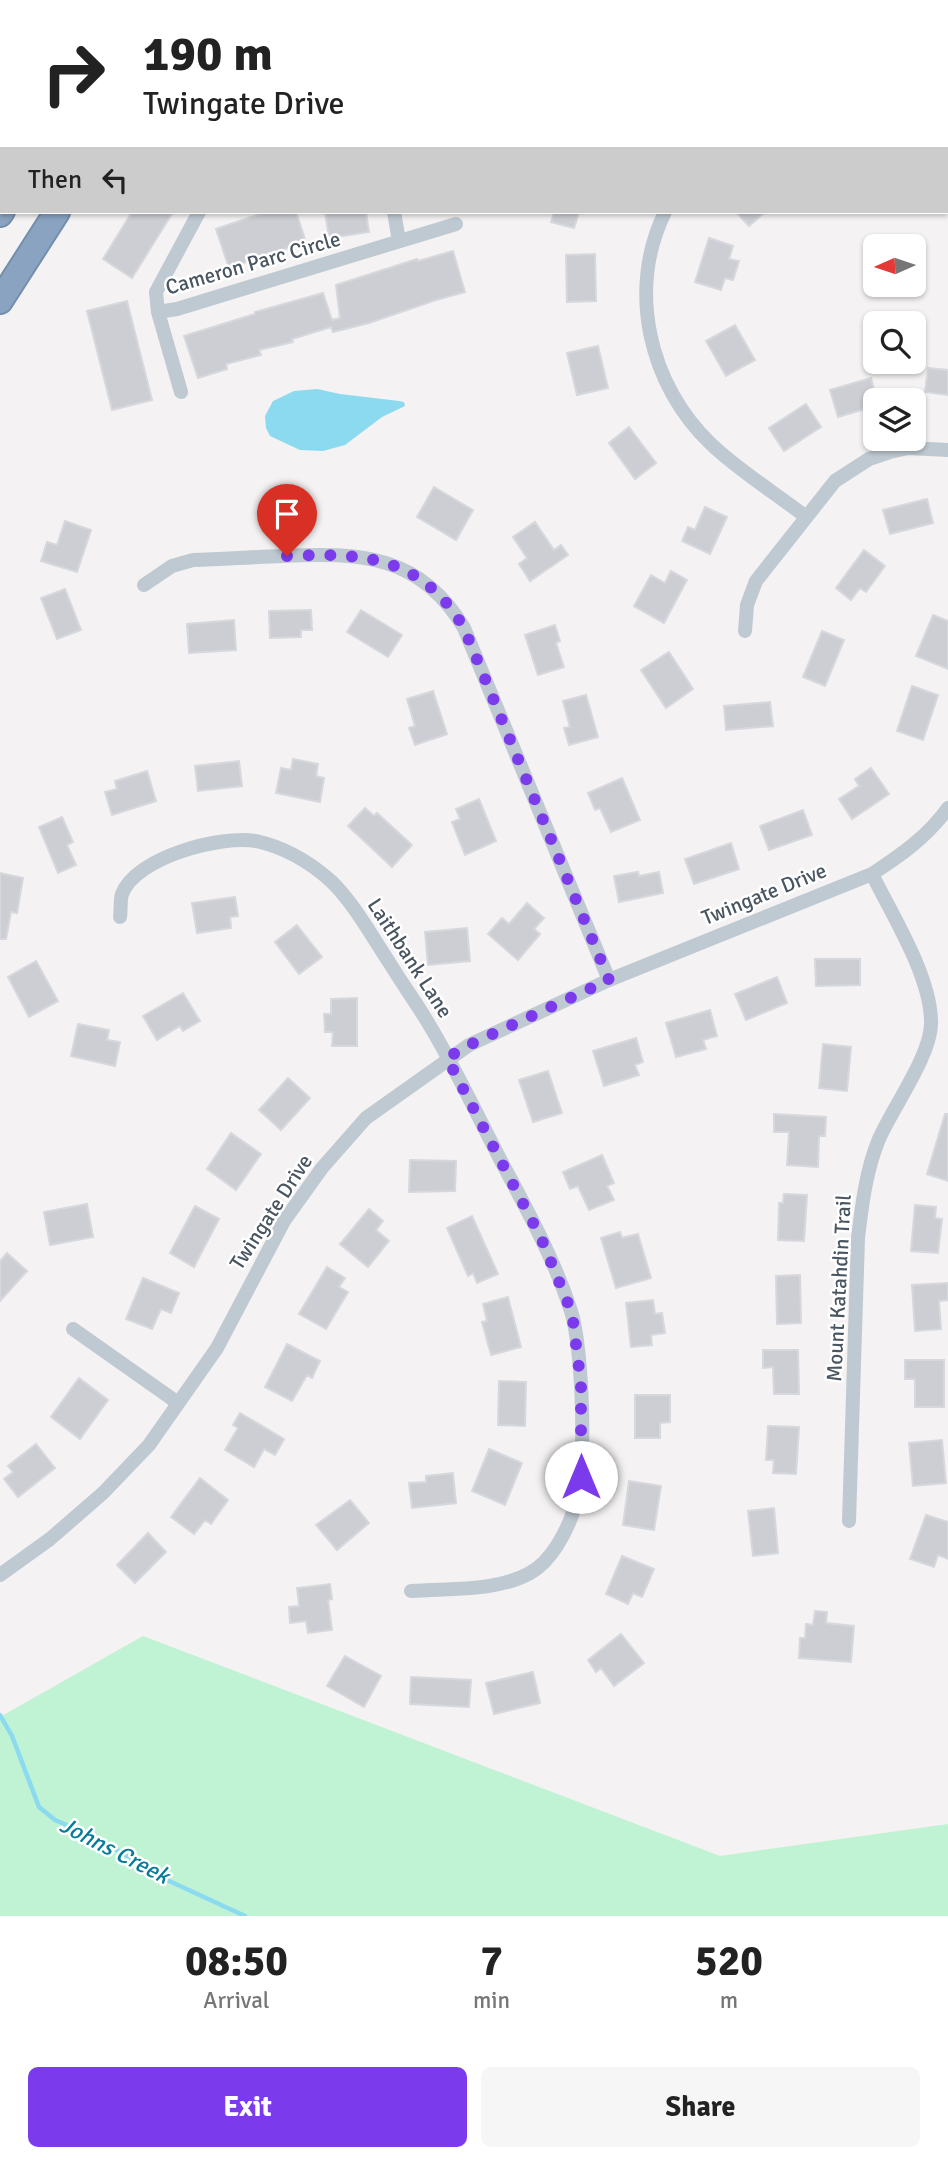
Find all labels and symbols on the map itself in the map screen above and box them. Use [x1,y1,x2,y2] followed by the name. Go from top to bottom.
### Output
[163,226,343,300] street label: Cameron Parc Circle
[863,234,926,298] north arrow
[257,484,317,556] pin
[698,857,830,931] street label: Twingate Drive
[362,893,458,1023] street label: Laithbank Lane
[224,1149,318,1275] street label: Twingate Drive
[821,1194,857,1382] street label: Mount Katahdin Trail
[544,1440,618,1514] position arrow
[55,1811,177,1891] water label: Johns Creek

